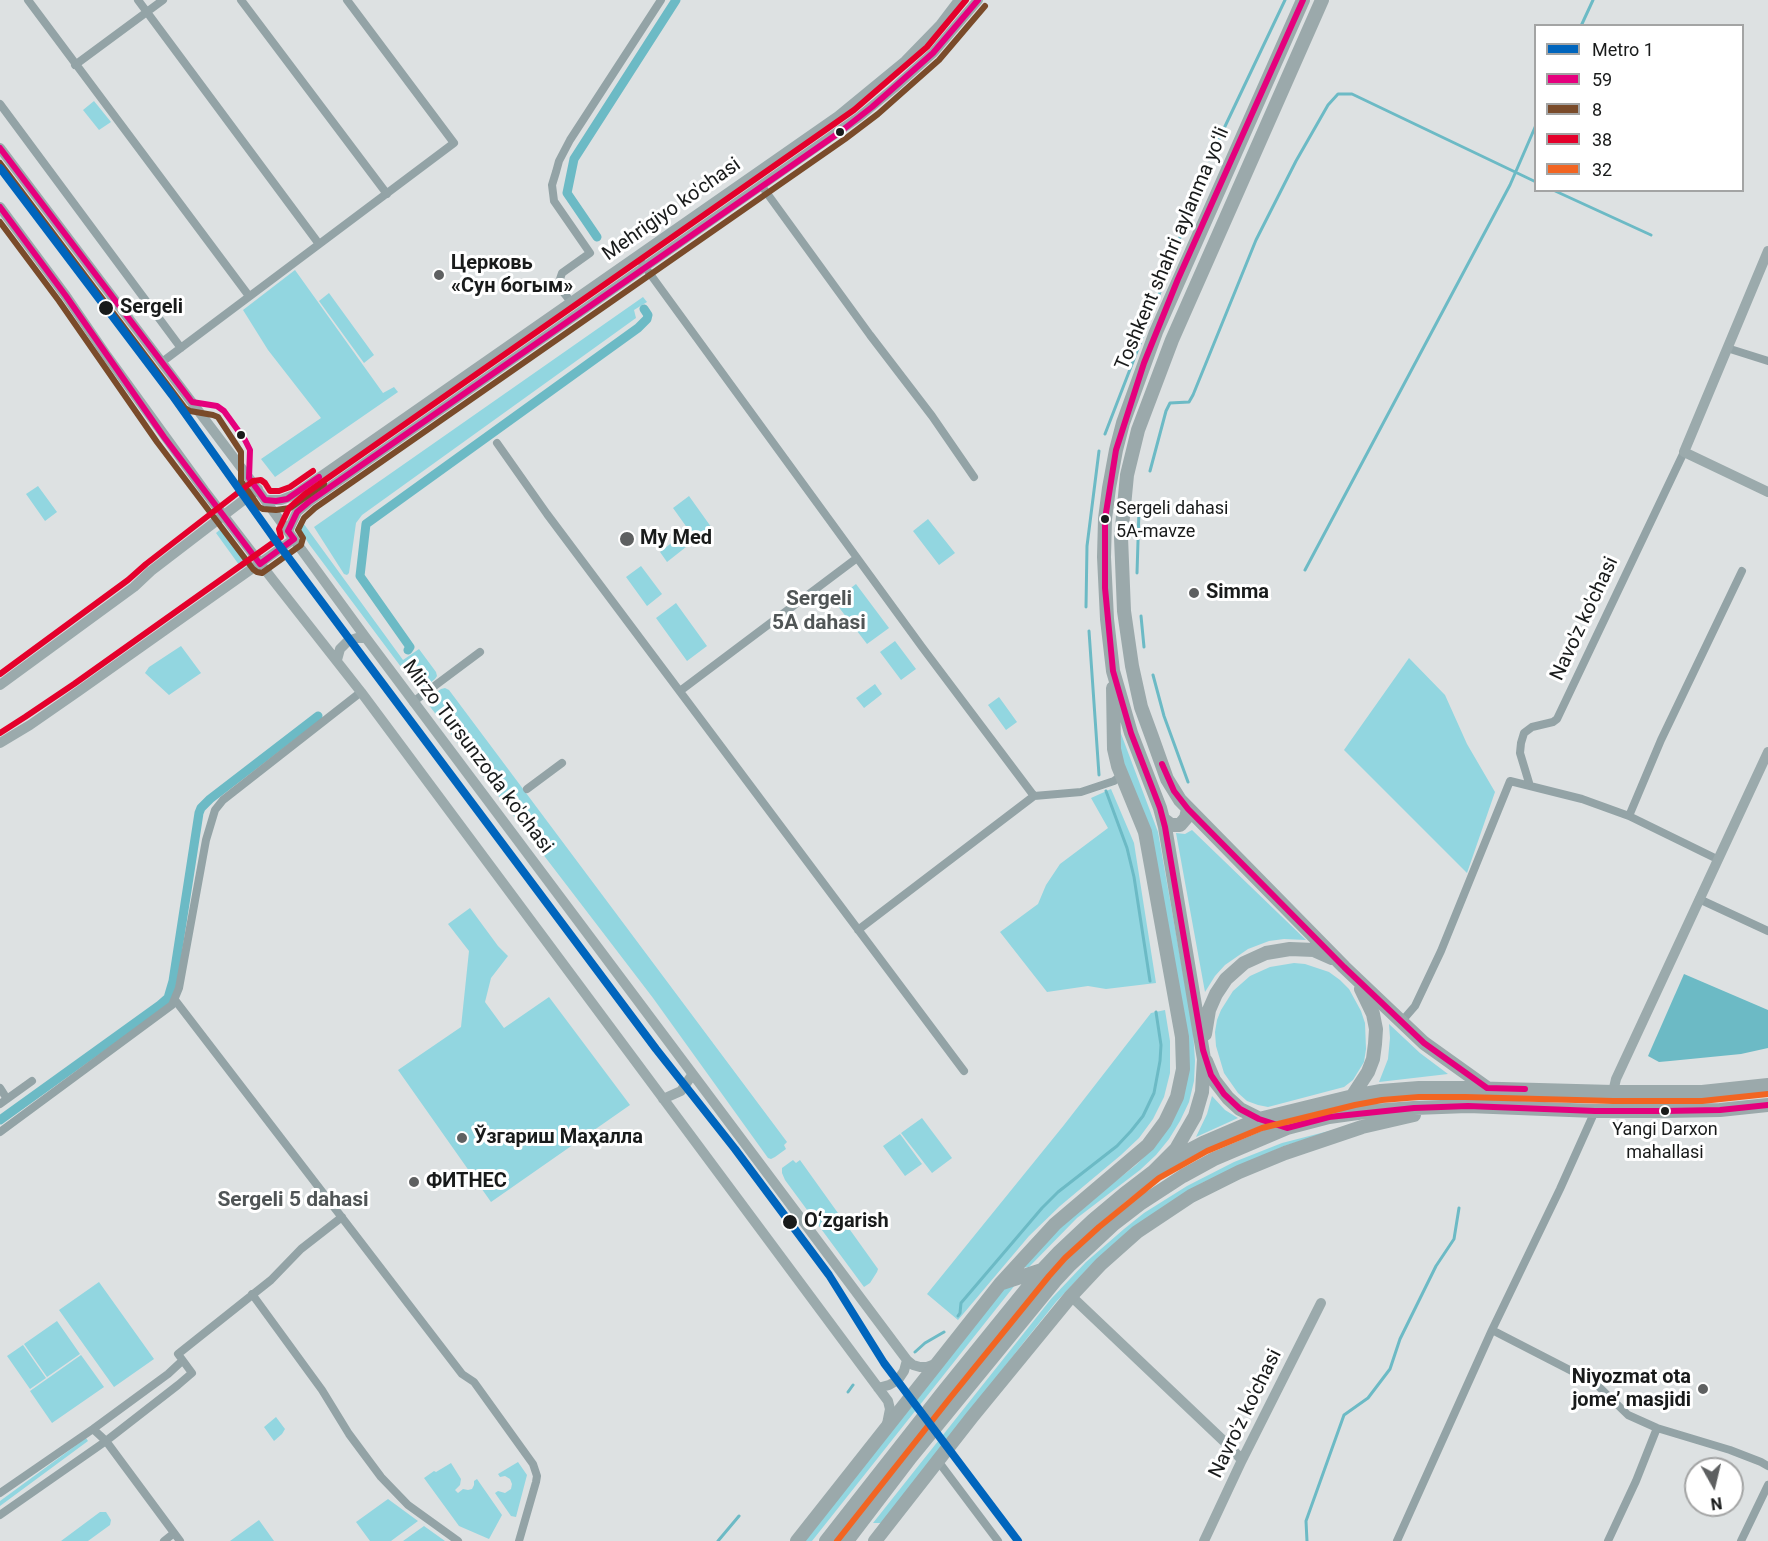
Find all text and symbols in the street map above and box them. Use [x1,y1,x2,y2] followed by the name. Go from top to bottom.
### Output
[1534,24,1744,192] legend
[1592,39,1654,60] text: Metro 1
[1592,69,1612,90] text: 59
[1592,99,1602,120] text: 8
[1111,124,1235,374] street label: Toshkent shahri aylanma yoʻli
[834,126,846,138] unlabelled marker
[1592,129,1612,150] text: 38
[598,153,746,267] street label: Mehrigiyo ko'chasi
[1592,159,1612,180] text: 32
[451,252,573,299] place label: Церковь «Сун богым»
[432,268,446,282] marker: Церковь «Сун богым»
[120,296,183,320] place label: Sergeli
[97,299,115,317] marker: Sergeli
[235,429,247,441] unlabelled marker
[1116,498,1228,540] place label: Sergeli dahasi 5A-mavze
[1099,513,1111,525] marker: Sergeli dahasi 5A-mavze
[640,527,712,551] place label: My Med
[618,530,636,548] marker: My Med
[1546,553,1624,685] street label: Navo'z ko'chasi
[1206,581,1269,605] place label: Simma
[1187,586,1201,600] marker: Simma
[772,587,866,637] district label: Sergeli 5A dahasi
[397,656,557,858] street label: Mirzo Tursunzoda ko'chasi
[1659,1105,1671,1117] marker: Yangi Darxon mahallasi
[1612,1119,1718,1162] place label: Yangi Darxon mahallasi
[474,1126,643,1150] place label: Ўзгариш Маҳалла
[455,1131,469,1145] marker: Ўзгариш Маҳалла
[426,1170,507,1194] place label: ФИТНЕС
[407,1175,421,1189] marker: ФИТНЕС
[217,1188,369,1214] district label: Sergeli 5 dahasi
[804,1210,889,1234] place label: O‘zgarish
[781,1213,799,1231] marker: O‘zgarish
[1204,1346,1288,1482] street label: Navro'z ko'chasi
[1572,1366,1691,1413] place label: Niyozmat ota jome’ masjidi
[1696,1382,1710,1396] marker: Niyozmat ota jome’ masjidi
[1684,1457,1744,1517] north arrow
[1709,1493,1723,1514] text: N

